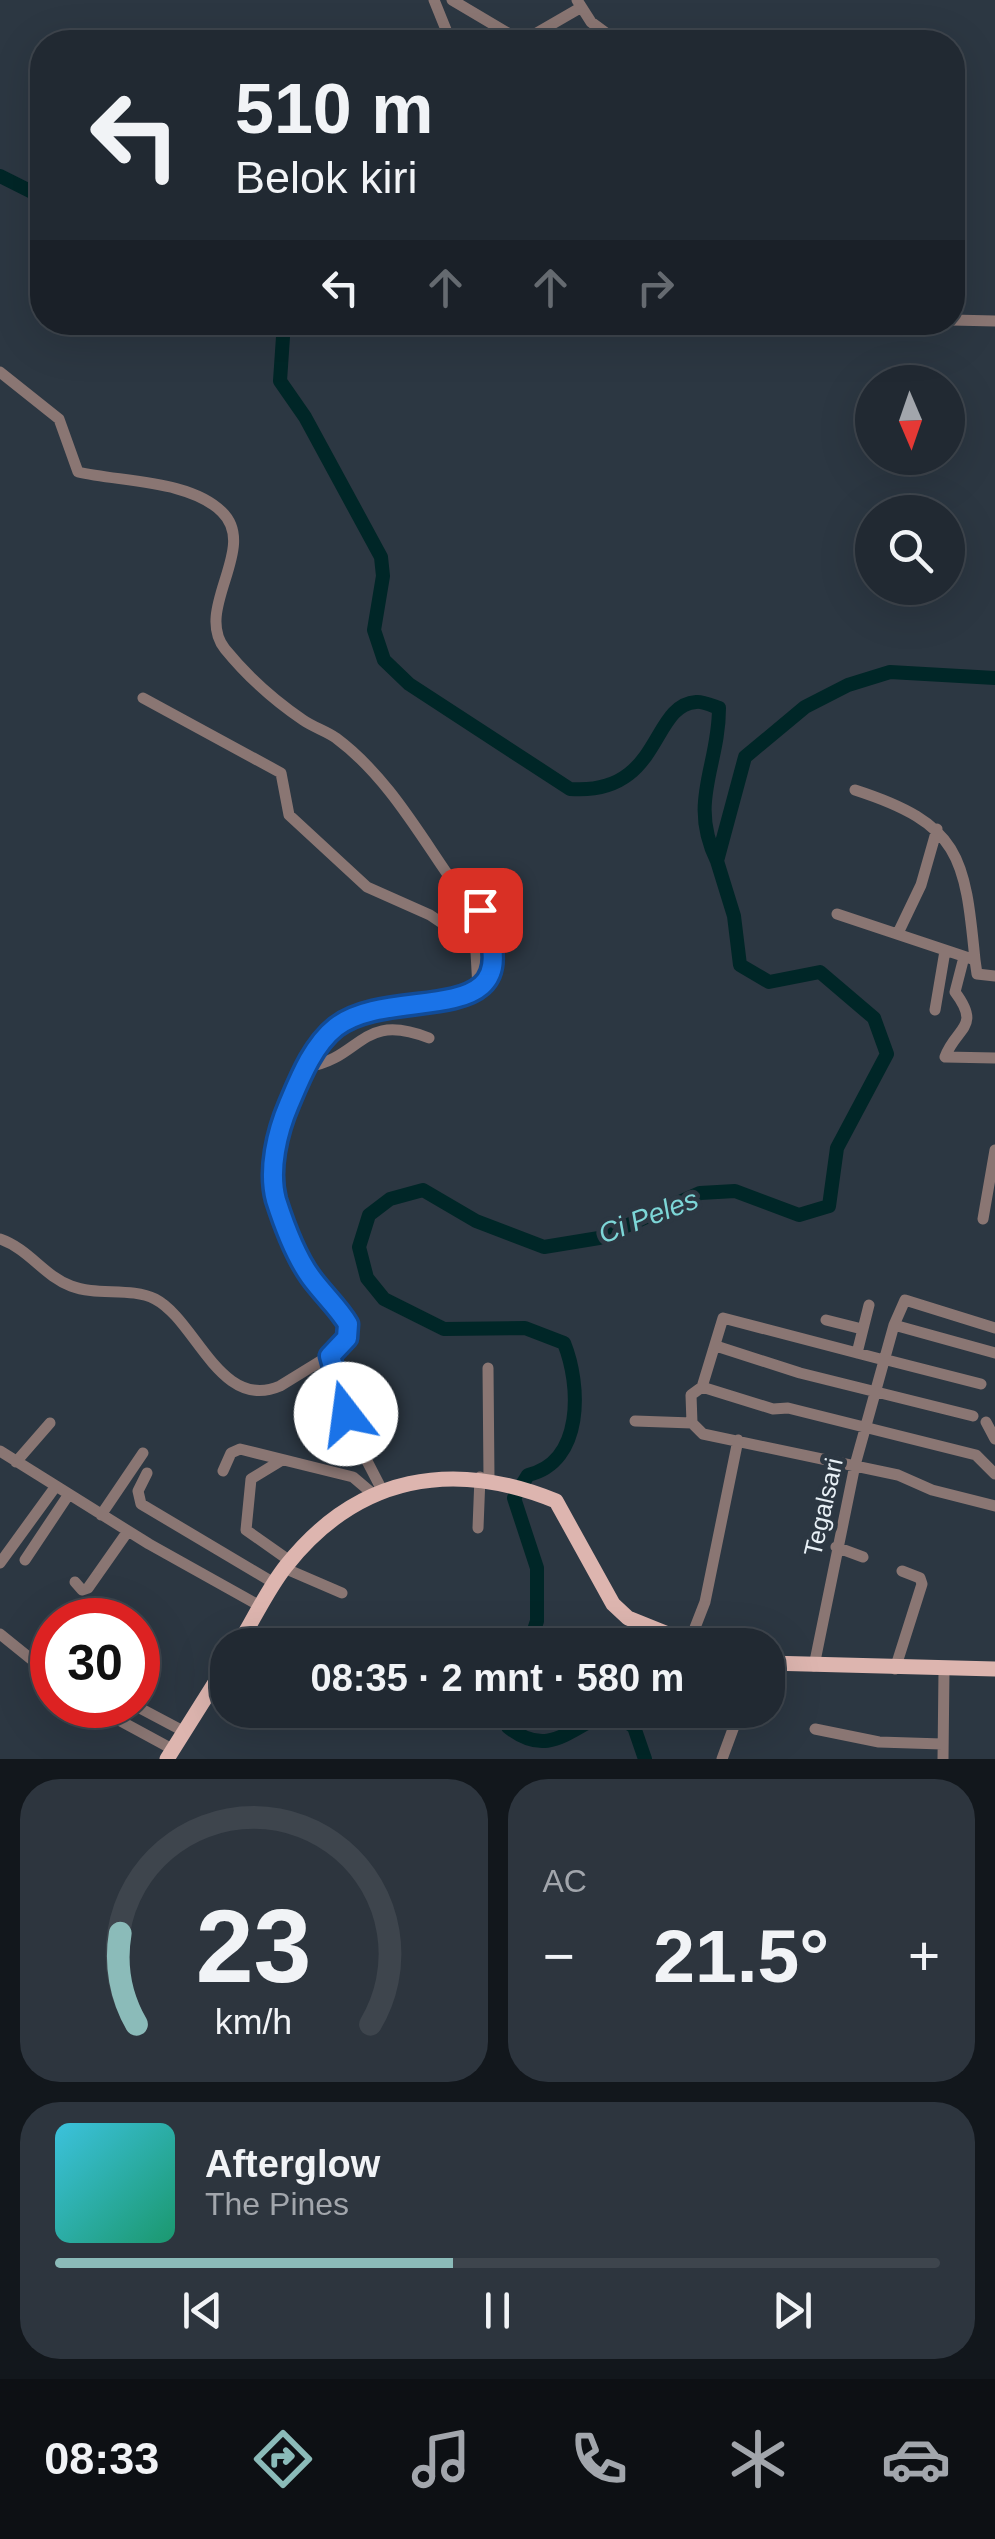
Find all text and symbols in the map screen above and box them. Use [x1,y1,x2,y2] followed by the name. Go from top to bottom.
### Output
[70,70,200,200] icon: left
[235,70,433,148] text: 510 m
[235,152,418,203] text: Belok kiri
[313,260,368,315] icon: left
[418,260,473,315] icon: ahead
[523,260,578,315] icon: ahead
[628,260,683,315] icon: right
[855,365,965,475] north arrow
[855,365,965,605] map controls
[855,495,965,605] button: search
[438,868,523,953] pin
[453,883,508,938] icon: arrive
[594,1183,702,1250] water label: Ci Peles
[294,1362,398,1466] position arrow
[798,1455,848,1559] street label: Tegalsari
[30,1598,160,1728] speed limit sign: 30
[311,1657,684,1699] text: 08:35 · 2 mnt · 580 m
[543,1863,587,1899] text: AC
[196,1888,312,2004] text: 23
[653,1914,829,1998] text: 21.5°
[543,1925,575,1987] text: −
[908,1925,940,1987] text: +
[215,2002,292,2042] text: km/h
[205,2143,380,2185] text: Afterglow
[205,2186,349,2222] text: The Pines
[175,2283,230,2338] icon: previous
[470,2283,525,2338] icon: pause
[765,2283,820,2338] icon: next
[248,2424,318,2494] icon: directions
[406,2424,476,2494] icon: music
[564,2424,634,2494] icon: phone
[723,2424,793,2494] icon: climate
[881,2424,951,2494] icon: car
[44,2433,159,2484] text: 08:33

